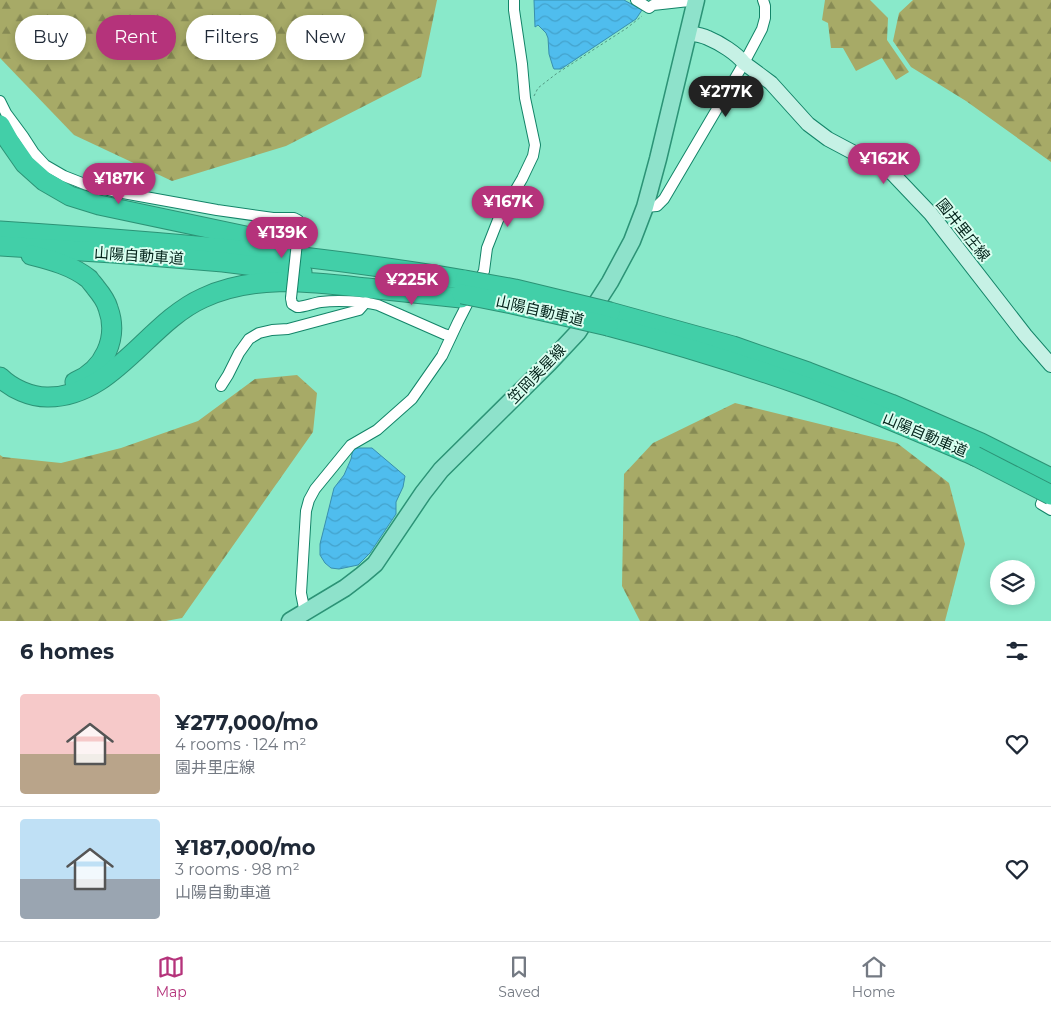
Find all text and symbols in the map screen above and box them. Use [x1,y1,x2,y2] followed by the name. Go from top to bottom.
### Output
[15,15,86,60] chip: Buy
[96,15,176,60] chip: Rent
[186,15,276,60] chip: Filters
[286,15,364,60] chip: New
[691,76,761,118] pin: ¥277K
[700,82,752,101] text: ¥277K
[849,142,919,185] pin: ¥162K
[859,149,909,168] text: ¥162K
[84,162,154,205] pin: ¥187K
[94,169,144,188] text: ¥187K
[473,186,543,228] pin: ¥167K
[483,192,533,211] text: ¥167K
[932,195,994,265] street label: 園井里庄線
[247,216,317,259] pin: ¥139K
[257,223,307,242] text: ¥139K
[93,243,185,268] street label: 山陽自動車道
[377,264,447,306] pin: ¥225K
[386,270,438,289] text: ¥225K
[494,291,586,330] street label: 山陽自動車道
[504,340,570,407] street label: 笠岡美星線
[880,408,970,461] street label: 山陽自動車道
[990,560,1035,605] map controls
[990,560,1035,605] button: layers
[1003,637,1031,665] icon: filters
[20,639,114,664] text: 6 homes
[175,710,318,735] text: ¥277,000/mo
[60,714,120,774] icon: home
[1003,730,1031,758] icon: heart
[175,735,306,754] text: 4 rooms · 124 m²
[175,758,255,777] text: 園井里庄線
[175,835,316,860] text: ¥187,000/mo
[60,839,120,899] icon: home
[1003,855,1031,883] icon: heart
[175,860,300,879] text: 3 rooms · 98 m²
[175,883,271,902] text: 山陽自動車道
[156,953,187,1001] tab: Map
[498,953,540,1001] tab: Saved
[852,953,895,1001] tab: Home

